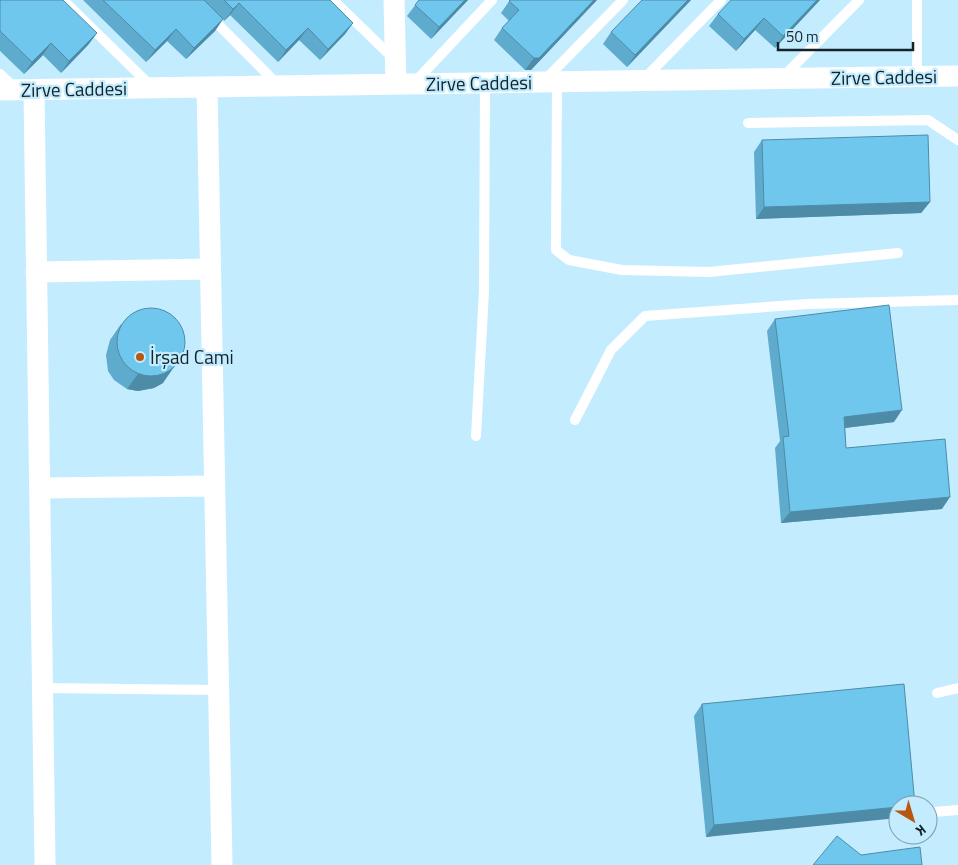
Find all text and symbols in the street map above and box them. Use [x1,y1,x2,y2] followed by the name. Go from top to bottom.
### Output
[778,20,913,52] scale bar
[786,25,819,48] text: 50 m
[831,61,937,92] street label: Zirve Caddesi
[426,67,532,98] street label: Zirve Caddesi
[21,73,127,104] street label: Zirve Caddesi
[150,342,234,371] place label: İrşad Cami
[134,351,146,363] marker: İrşad Cami
[888,795,938,845] north arrow
[911,820,931,842] text: K

